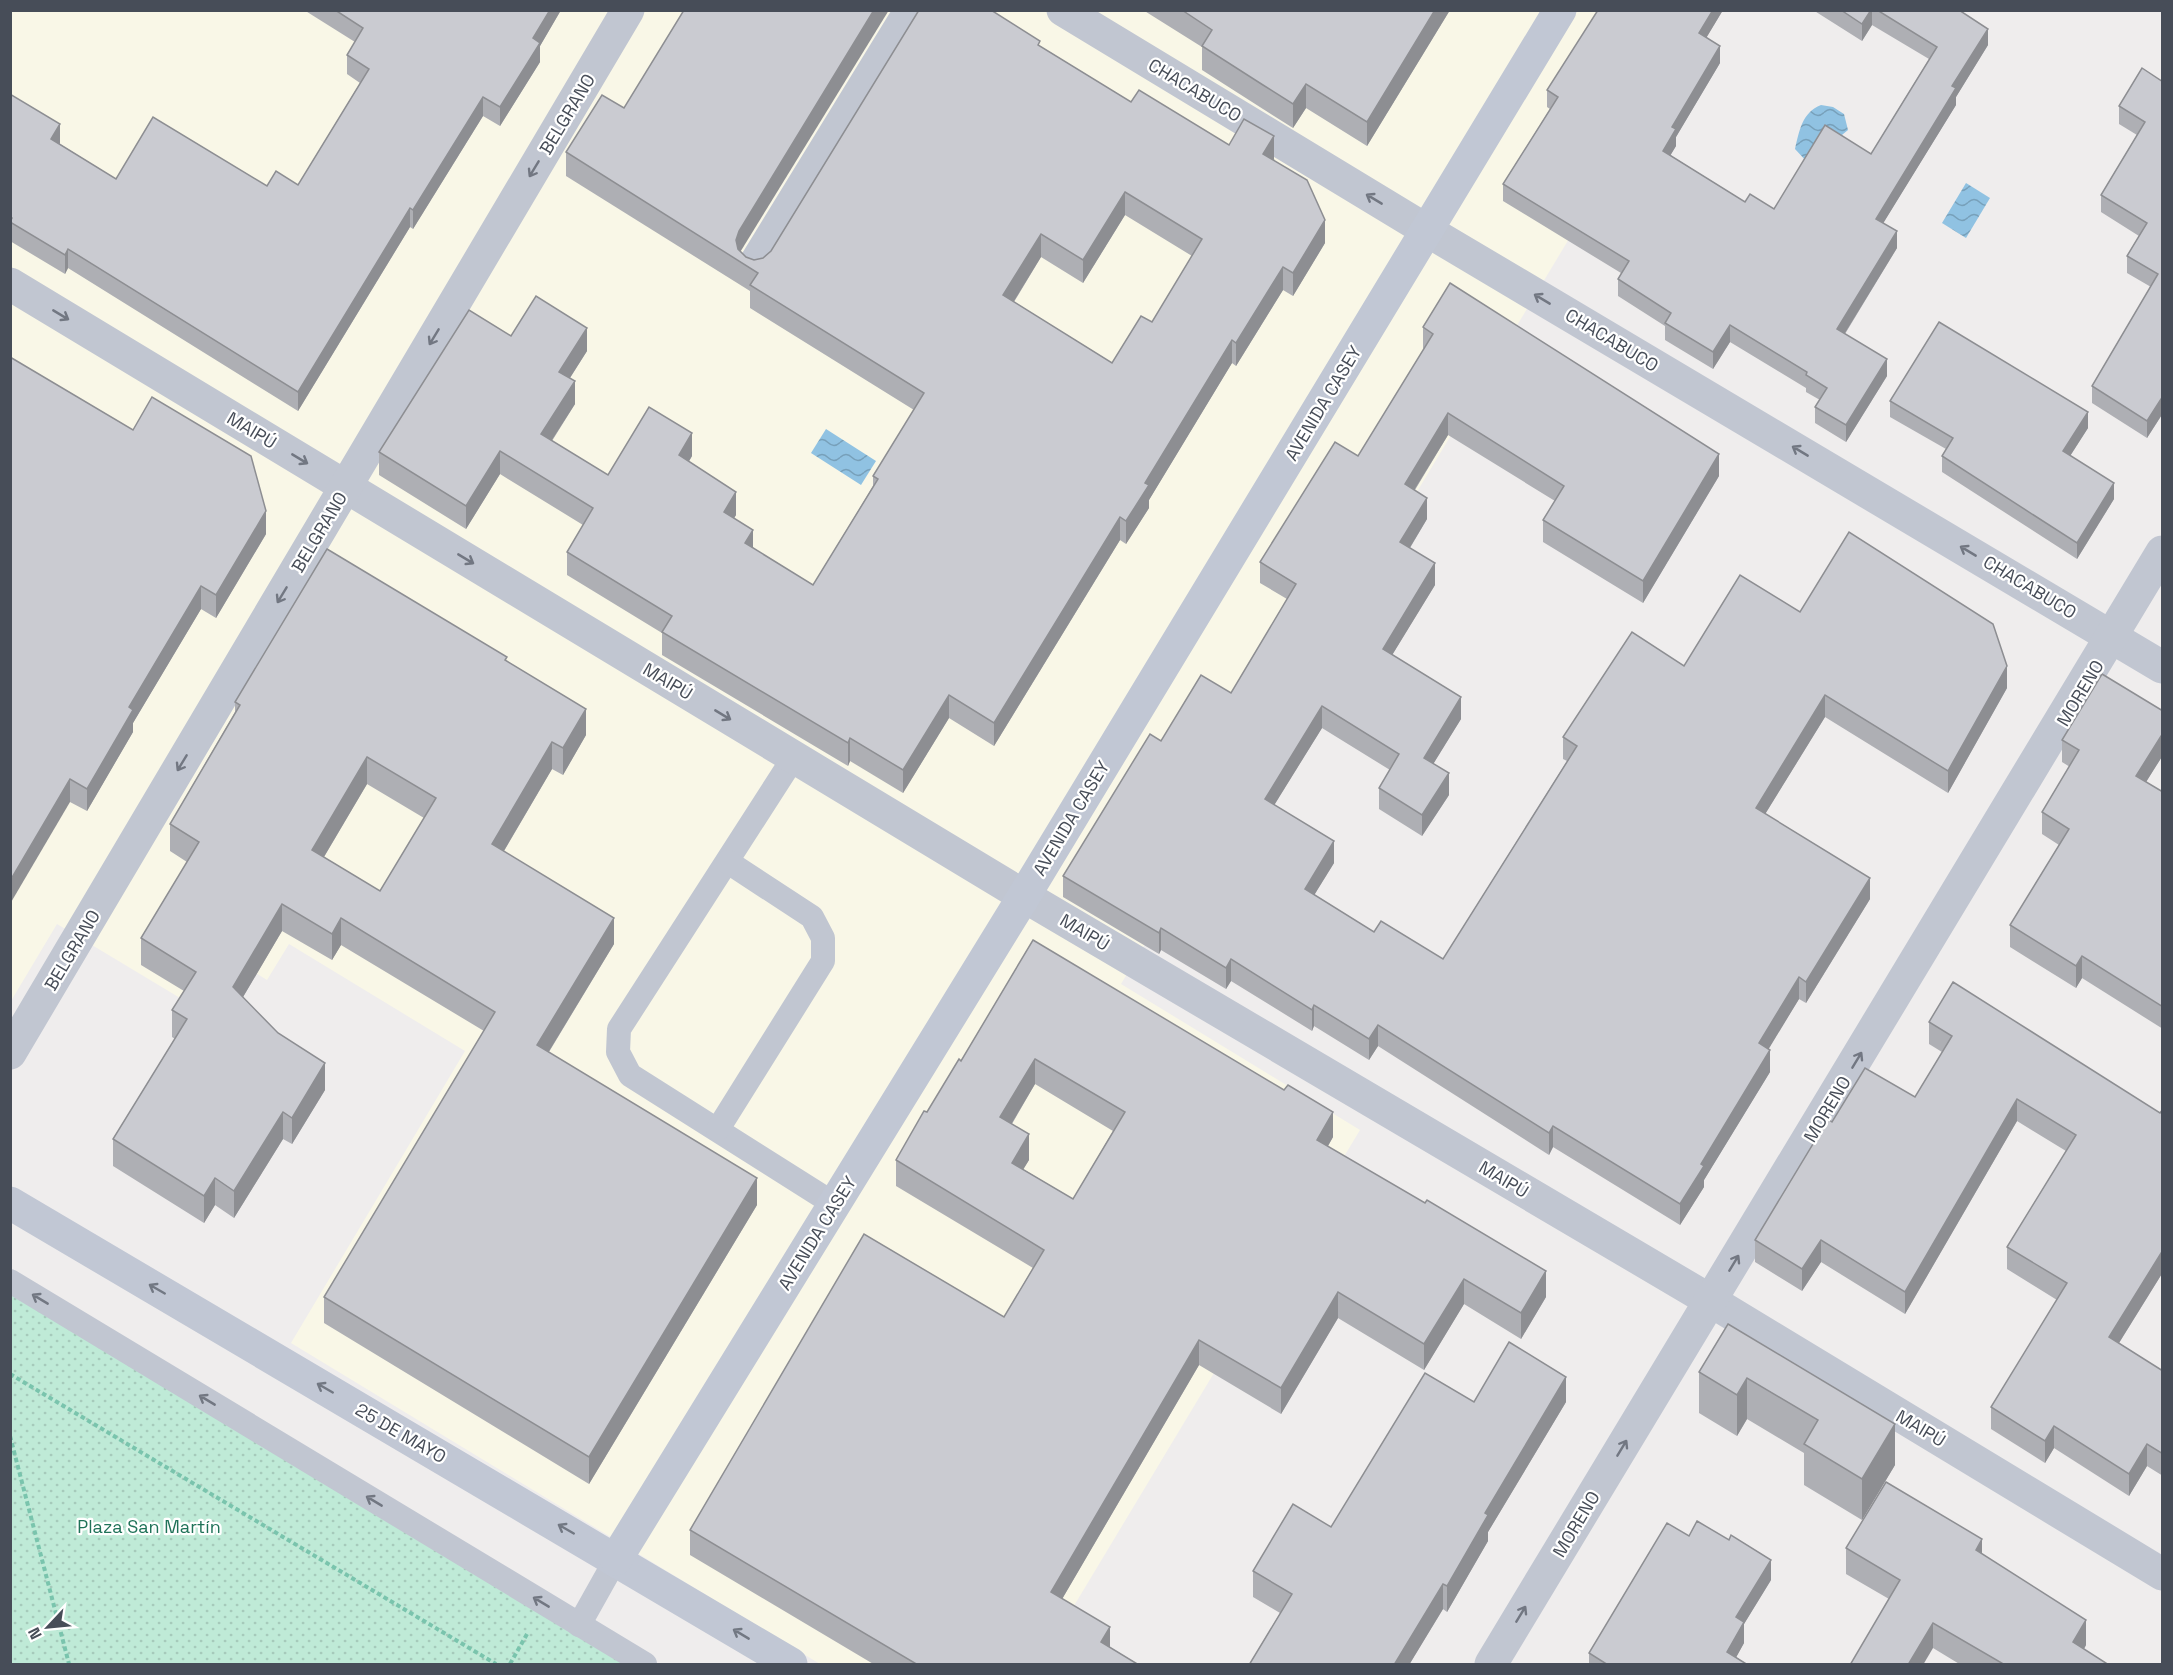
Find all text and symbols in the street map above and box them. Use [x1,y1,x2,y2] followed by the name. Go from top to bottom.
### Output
[1144,53,1246,127] street label: CHACABUCO
[534,69,600,159] street label: BELGRANO
[527,160,539,177] one-way arrow
[1366,193,1383,205] one-way arrow
[1534,292,1551,304] one-way arrow
[1561,303,1663,377] street label: CHACABUCO
[52,309,69,321] one-way arrow
[428,328,440,345] one-way arrow
[1280,341,1366,465] street label: AVENIDA CASEY
[223,406,281,454] street label: MAIPÚ
[1792,445,1809,457] one-way arrow
[291,453,308,465] one-way arrow
[286,487,352,577] street label: BELGRANO
[1960,544,1977,556] one-way arrow
[1979,550,2081,624] street label: CHACABUCO
[457,554,474,566] one-way arrow
[275,586,287,603] one-way arrow
[2051,656,2109,730] street label: MORENO
[639,657,697,705] street label: MAIPÚ
[714,709,731,721] one-way arrow
[176,754,188,771] one-way arrow
[1028,756,1114,880] street label: AVENIDA CASEY
[39,905,105,995] street label: BELGRANO
[1056,908,1114,956] street label: MAIPÚ
[1851,1052,1863,1069] one-way arrow
[1798,1072,1856,1146] street label: MORENO
[1475,1155,1533,1203] street label: MAIPÚ
[773,1172,861,1294] street label: AVENIDA CASEY
[1728,1255,1740,1272] one-way arrow
[149,1283,166,1295] one-way arrow
[32,1292,49,1304] one-way arrow
[317,1382,334,1394] one-way arrow
[199,1393,216,1405] one-way arrow
[352,1398,450,1468] street label: 25 DE MAYO
[1892,1404,1950,1452] street label: MAIPÚ
[1616,1440,1628,1457] one-way arrow
[1547,1487,1605,1561] street label: MORENO
[366,1494,383,1506] one-way arrow
[77,1515,221,1538] park label: Plaza San Martín
[558,1523,575,1535] one-way arrow
[533,1595,550,1607] one-way arrow
[18,1597,78,1657] north arrow
[1516,1606,1528,1623] one-way arrow
[23,1624,47,1643] text: N
[733,1628,750,1640] one-way arrow

